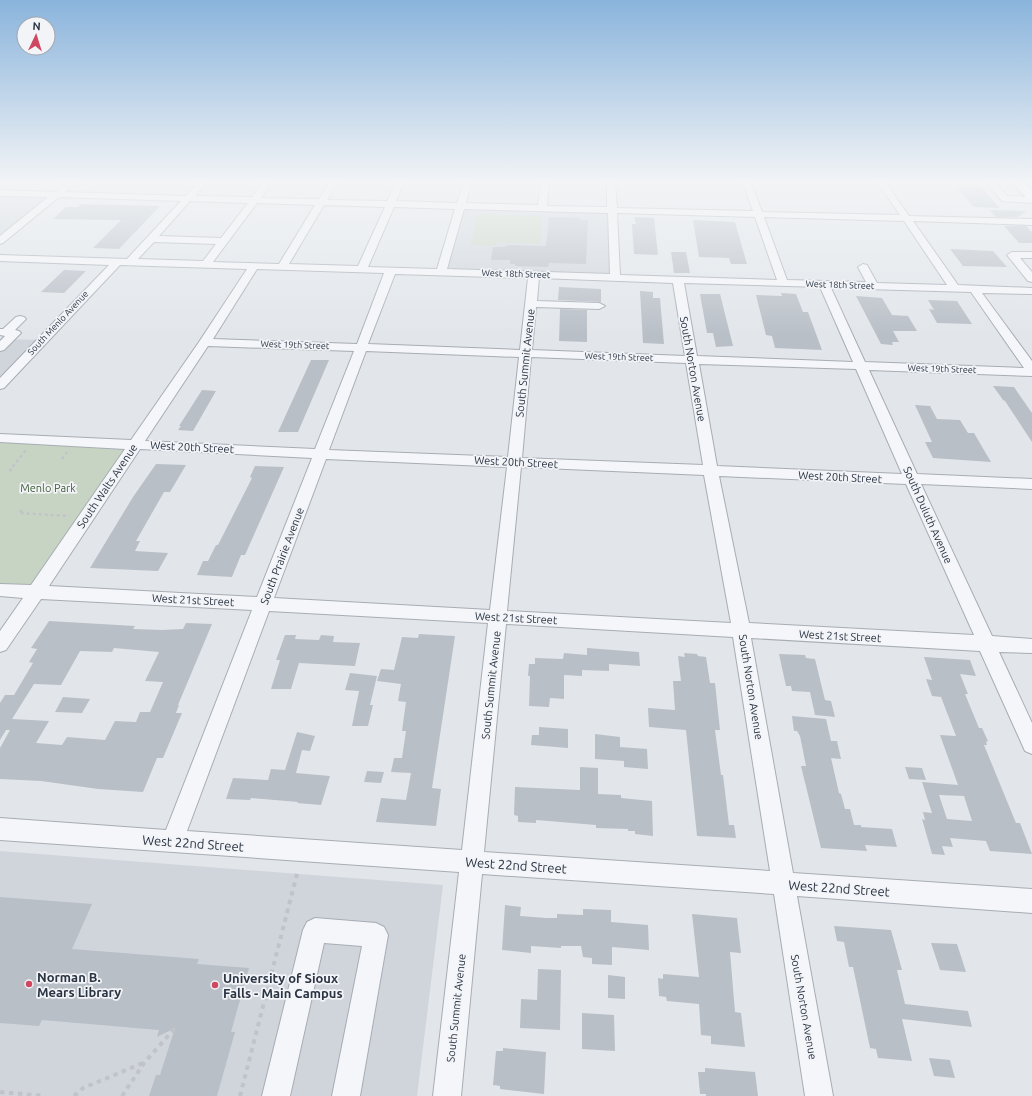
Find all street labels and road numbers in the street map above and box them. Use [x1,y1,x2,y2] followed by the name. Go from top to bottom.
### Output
[482,268,551,280] street label: West 18th Street
[806,279,875,291] street label: West 18th Street
[26,289,90,357] street label: South Menlo Avenue
[513,308,537,418] street label: South Summit Avenue
[678,315,708,423] street label: South Norton Avenue
[261,339,330,351] street label: West 19th Street
[585,351,654,363] street label: West 19th Street
[908,363,977,375] street label: West 19th Street
[150,439,235,455] street label: West 20th Street
[74,442,140,530] street label: South Walts Avenue
[474,454,559,470] street label: West 20th Street
[901,465,955,565] street label: South Duluth Avenue
[798,469,883,485] street label: West 20th Street
[258,506,306,606] street label: South Prairie Avenue
[152,592,235,608] street label: West 21st Street
[475,610,558,626] street label: West 21st Street
[799,628,882,644] street label: West 21st Street
[479,630,503,740] street label: South Summit Avenue
[737,633,765,741] street label: South Norton Avenue
[142,832,244,854] street label: West 22nd Street
[465,854,567,876] street label: West 22nd Street
[788,877,890,899] street label: West 22nd Street
[444,953,468,1063] street label: South Summit Avenue
[789,953,819,1061] street label: South Norton Avenue

